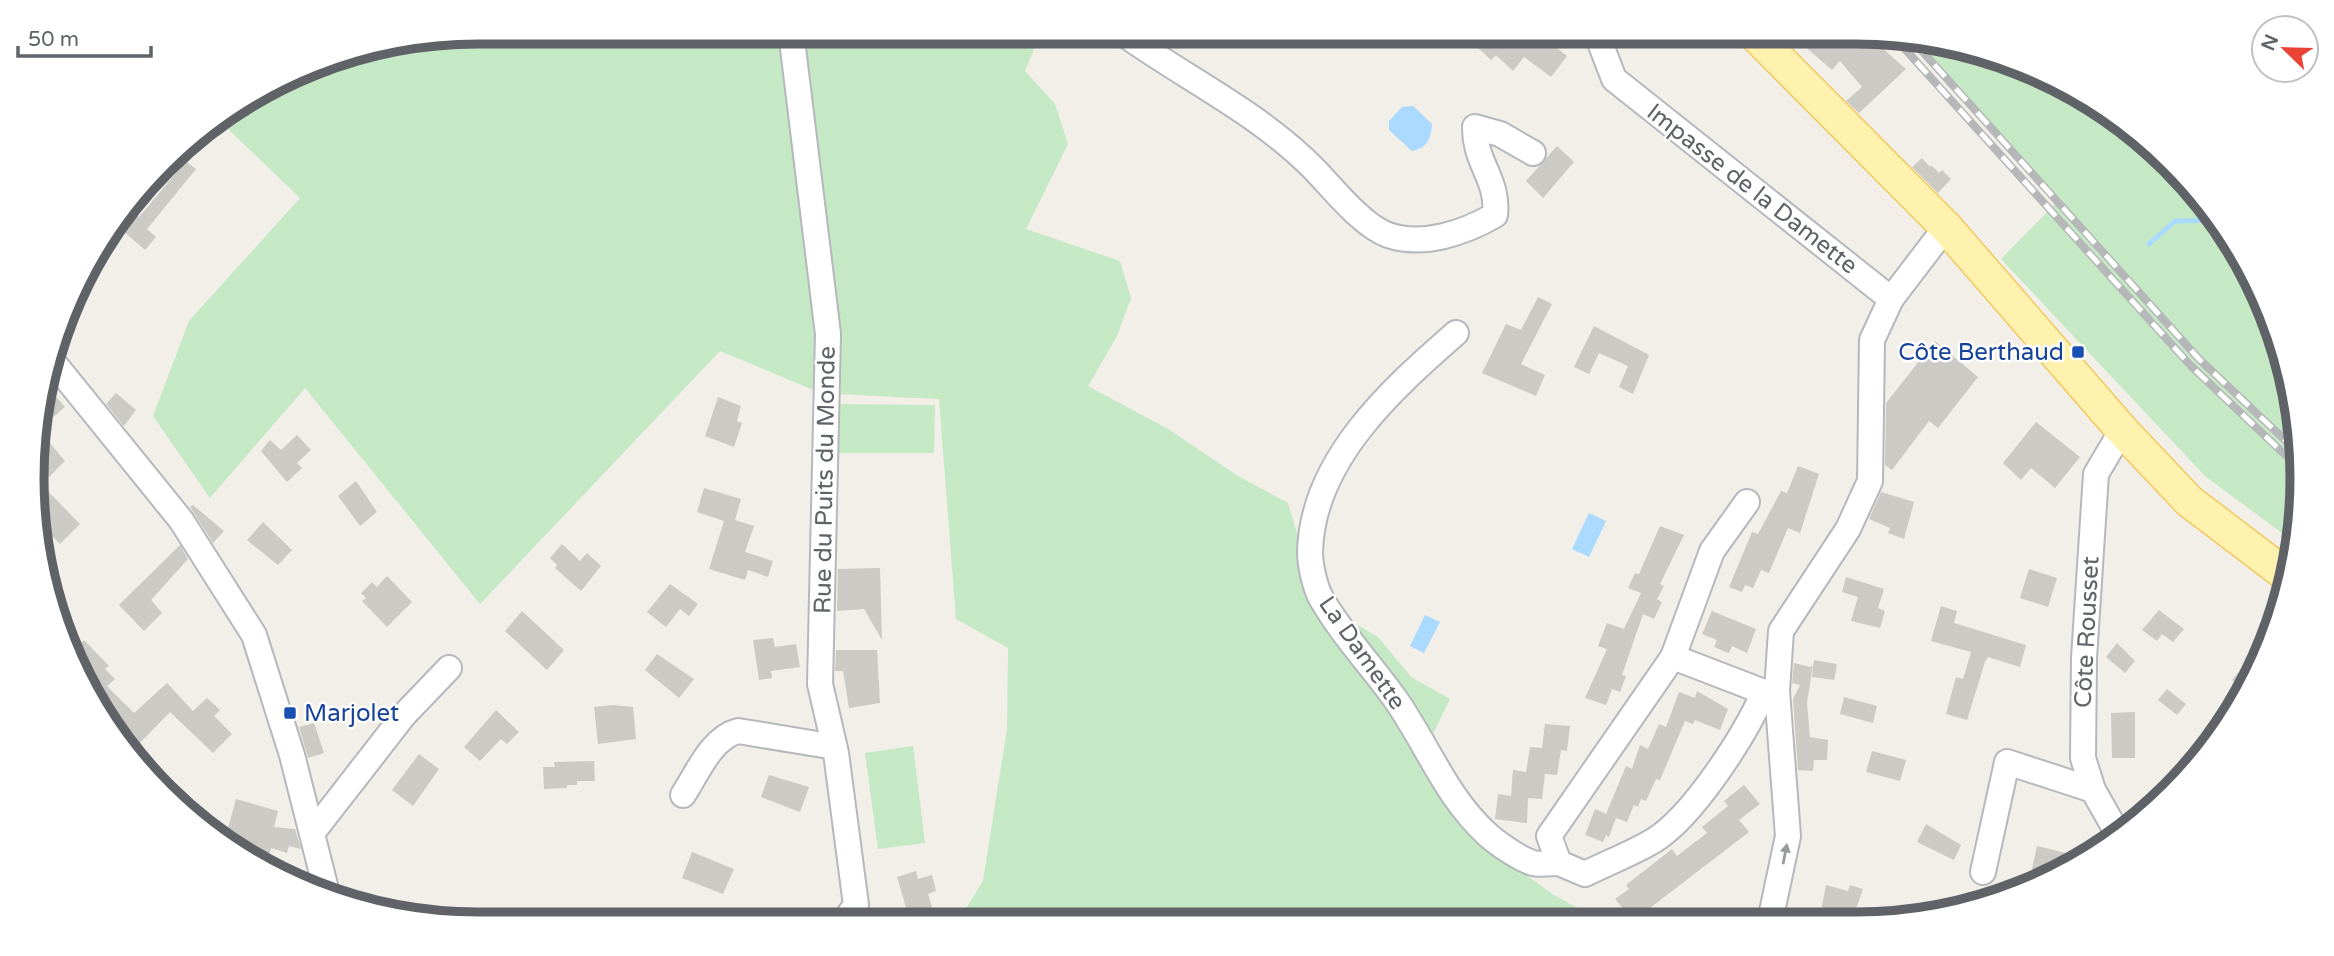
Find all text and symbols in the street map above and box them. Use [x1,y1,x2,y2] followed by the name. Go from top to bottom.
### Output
[18,14,150,58] scale bar
[2250,14,2320,84] north arrow
[28,27,79,52] text: 50 m
[2257,31,2283,54] text: N
[1641,98,1863,280] street label: Impasse de la Damette
[1898,338,2064,367] place label: Côte Berthaud
[2070,344,2086,360] marker: Côte Berthaud
[808,346,842,614] street label: Rue du Puits du Monde
[2069,555,2105,709] street label: Côte Rousset
[1312,591,1412,715] street label: La Damette
[304,699,399,728] place label: Marjolet
[282,705,298,721] marker: Marjolet
[1780,843,1791,865] one-way arrow

